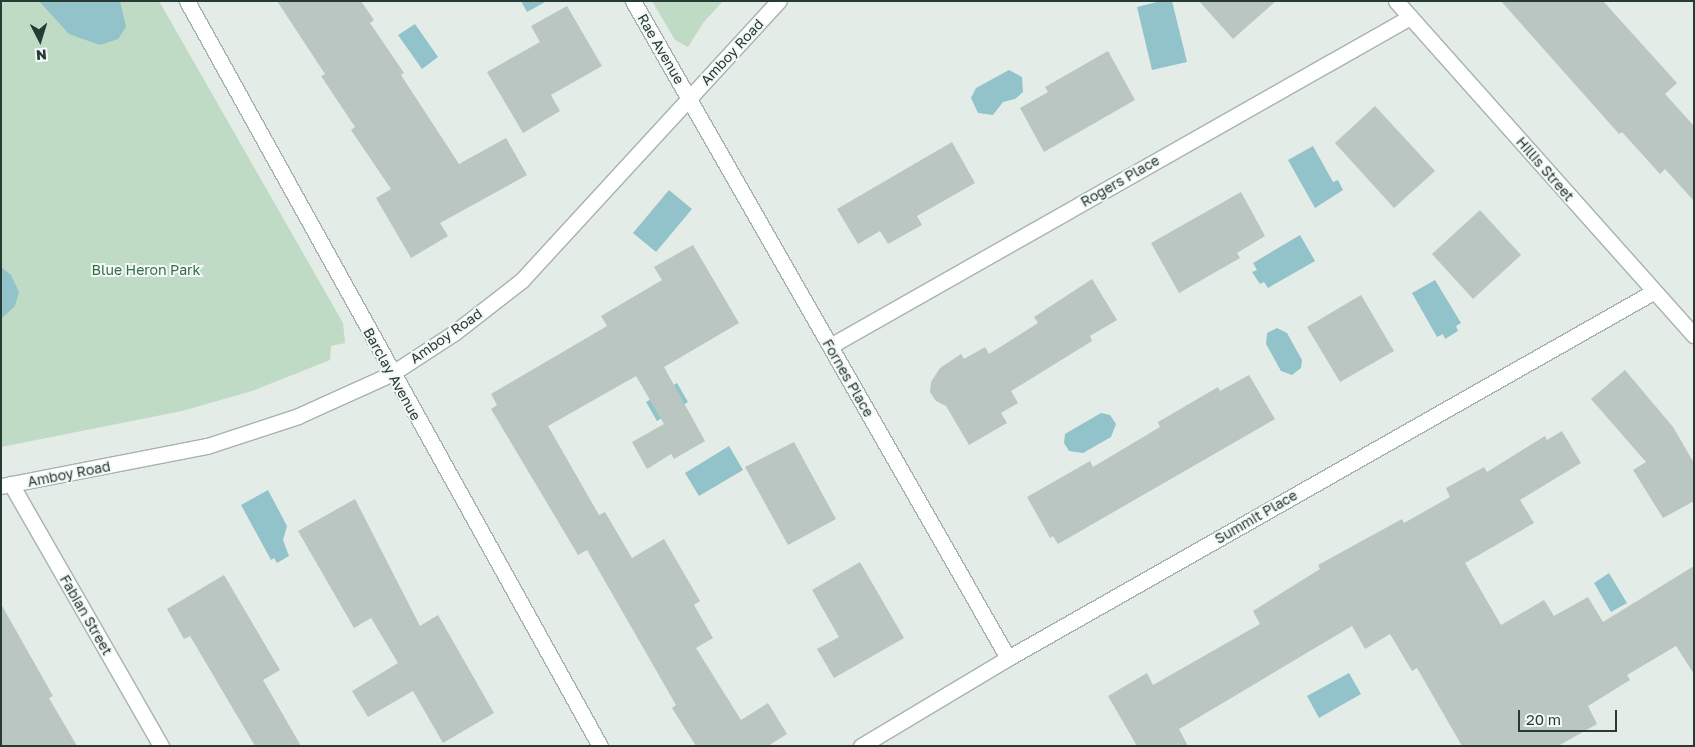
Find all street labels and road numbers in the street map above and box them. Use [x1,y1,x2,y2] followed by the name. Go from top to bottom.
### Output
[634,11,688,87] street label: Rae Avenue
[697,16,767,88] street label: Amboy Road
[1513,134,1577,204] street label: Hillis Street
[1078,152,1162,210] street label: Rogers Place
[407,305,485,367] street label: Amboy Road
[360,325,424,423] street label: Barclay Avenue
[819,336,877,420] street label: Fornes Place
[26,458,112,490] street label: Amboy Road
[1212,487,1300,547] street label: Summit Place
[56,572,116,658] street label: Fabian Street

